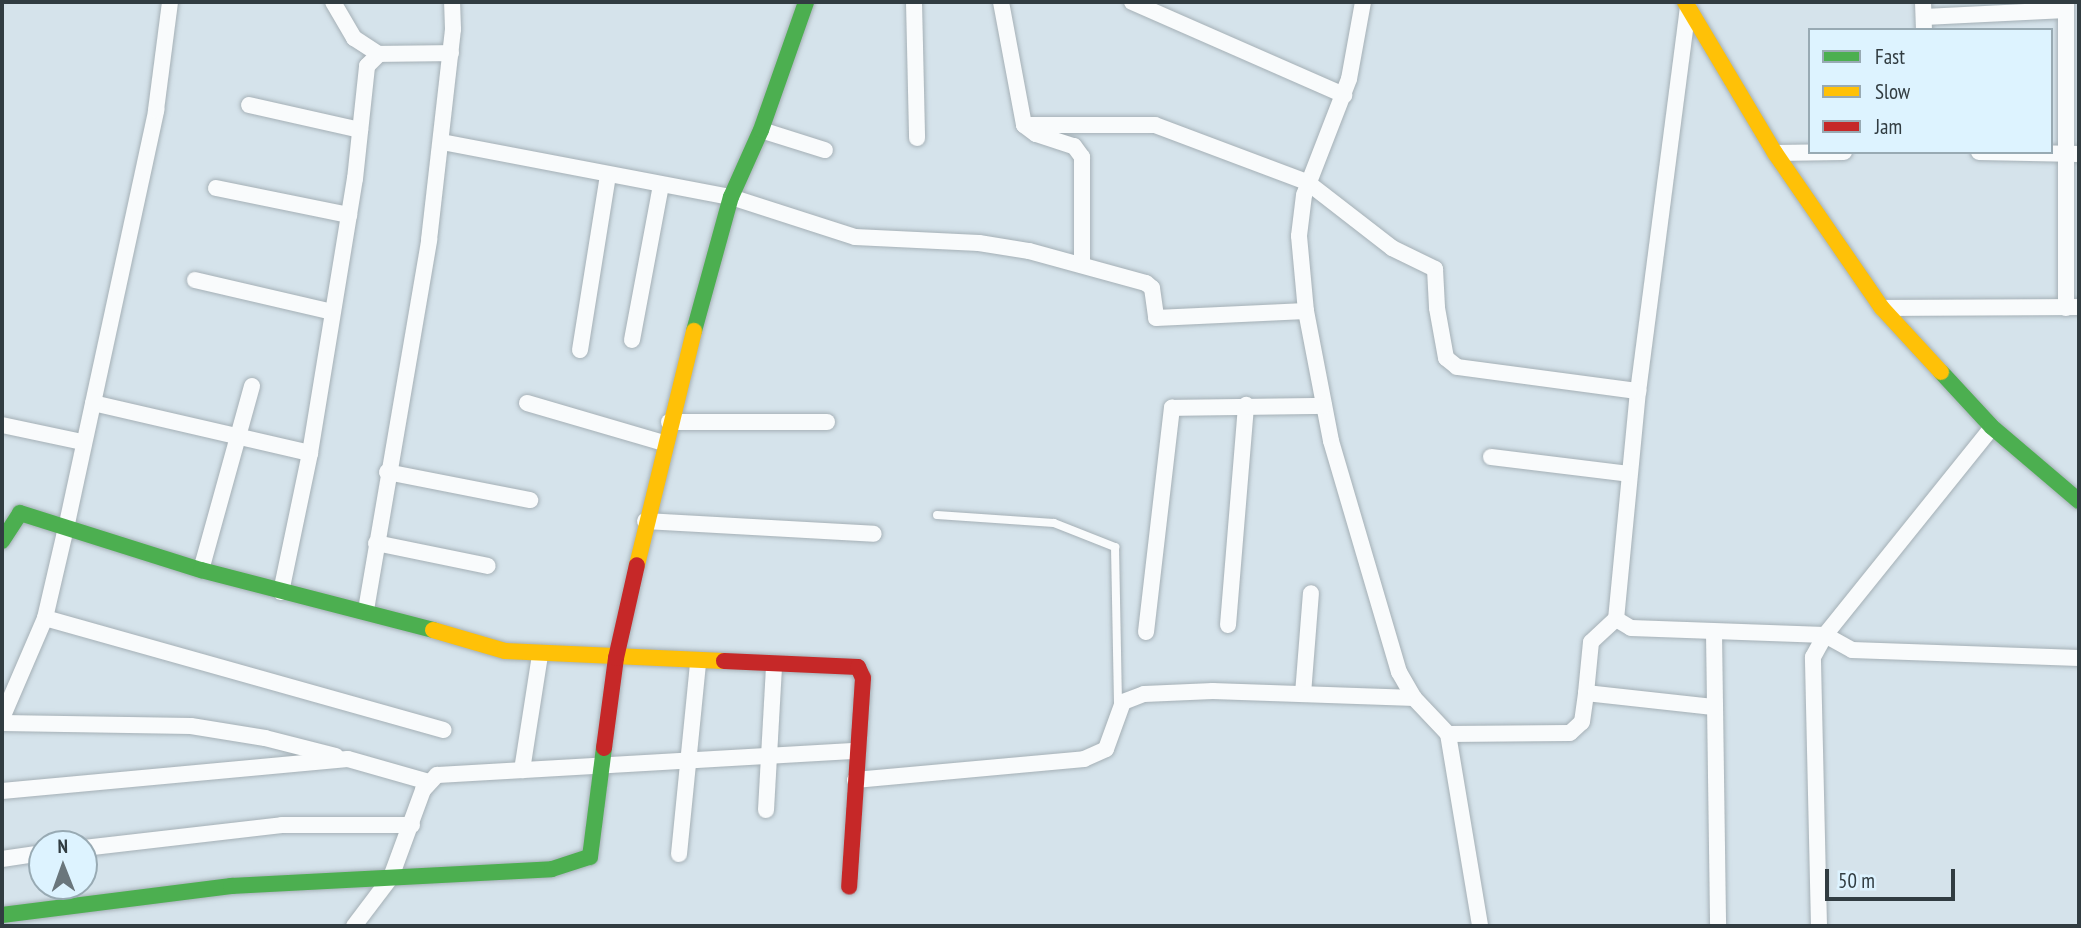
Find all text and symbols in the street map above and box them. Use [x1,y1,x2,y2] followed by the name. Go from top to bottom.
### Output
[1808,28,2053,154] legend
[1875,43,1905,70] text: Fast
[1875,78,1910,105] text: Slow
[1875,113,1902,140] text: Jam
[28,830,98,900] north arrow
[57,834,68,858] text: N
[1829,855,1958,899] scale bar
[1838,867,1875,894] text: 50 m

